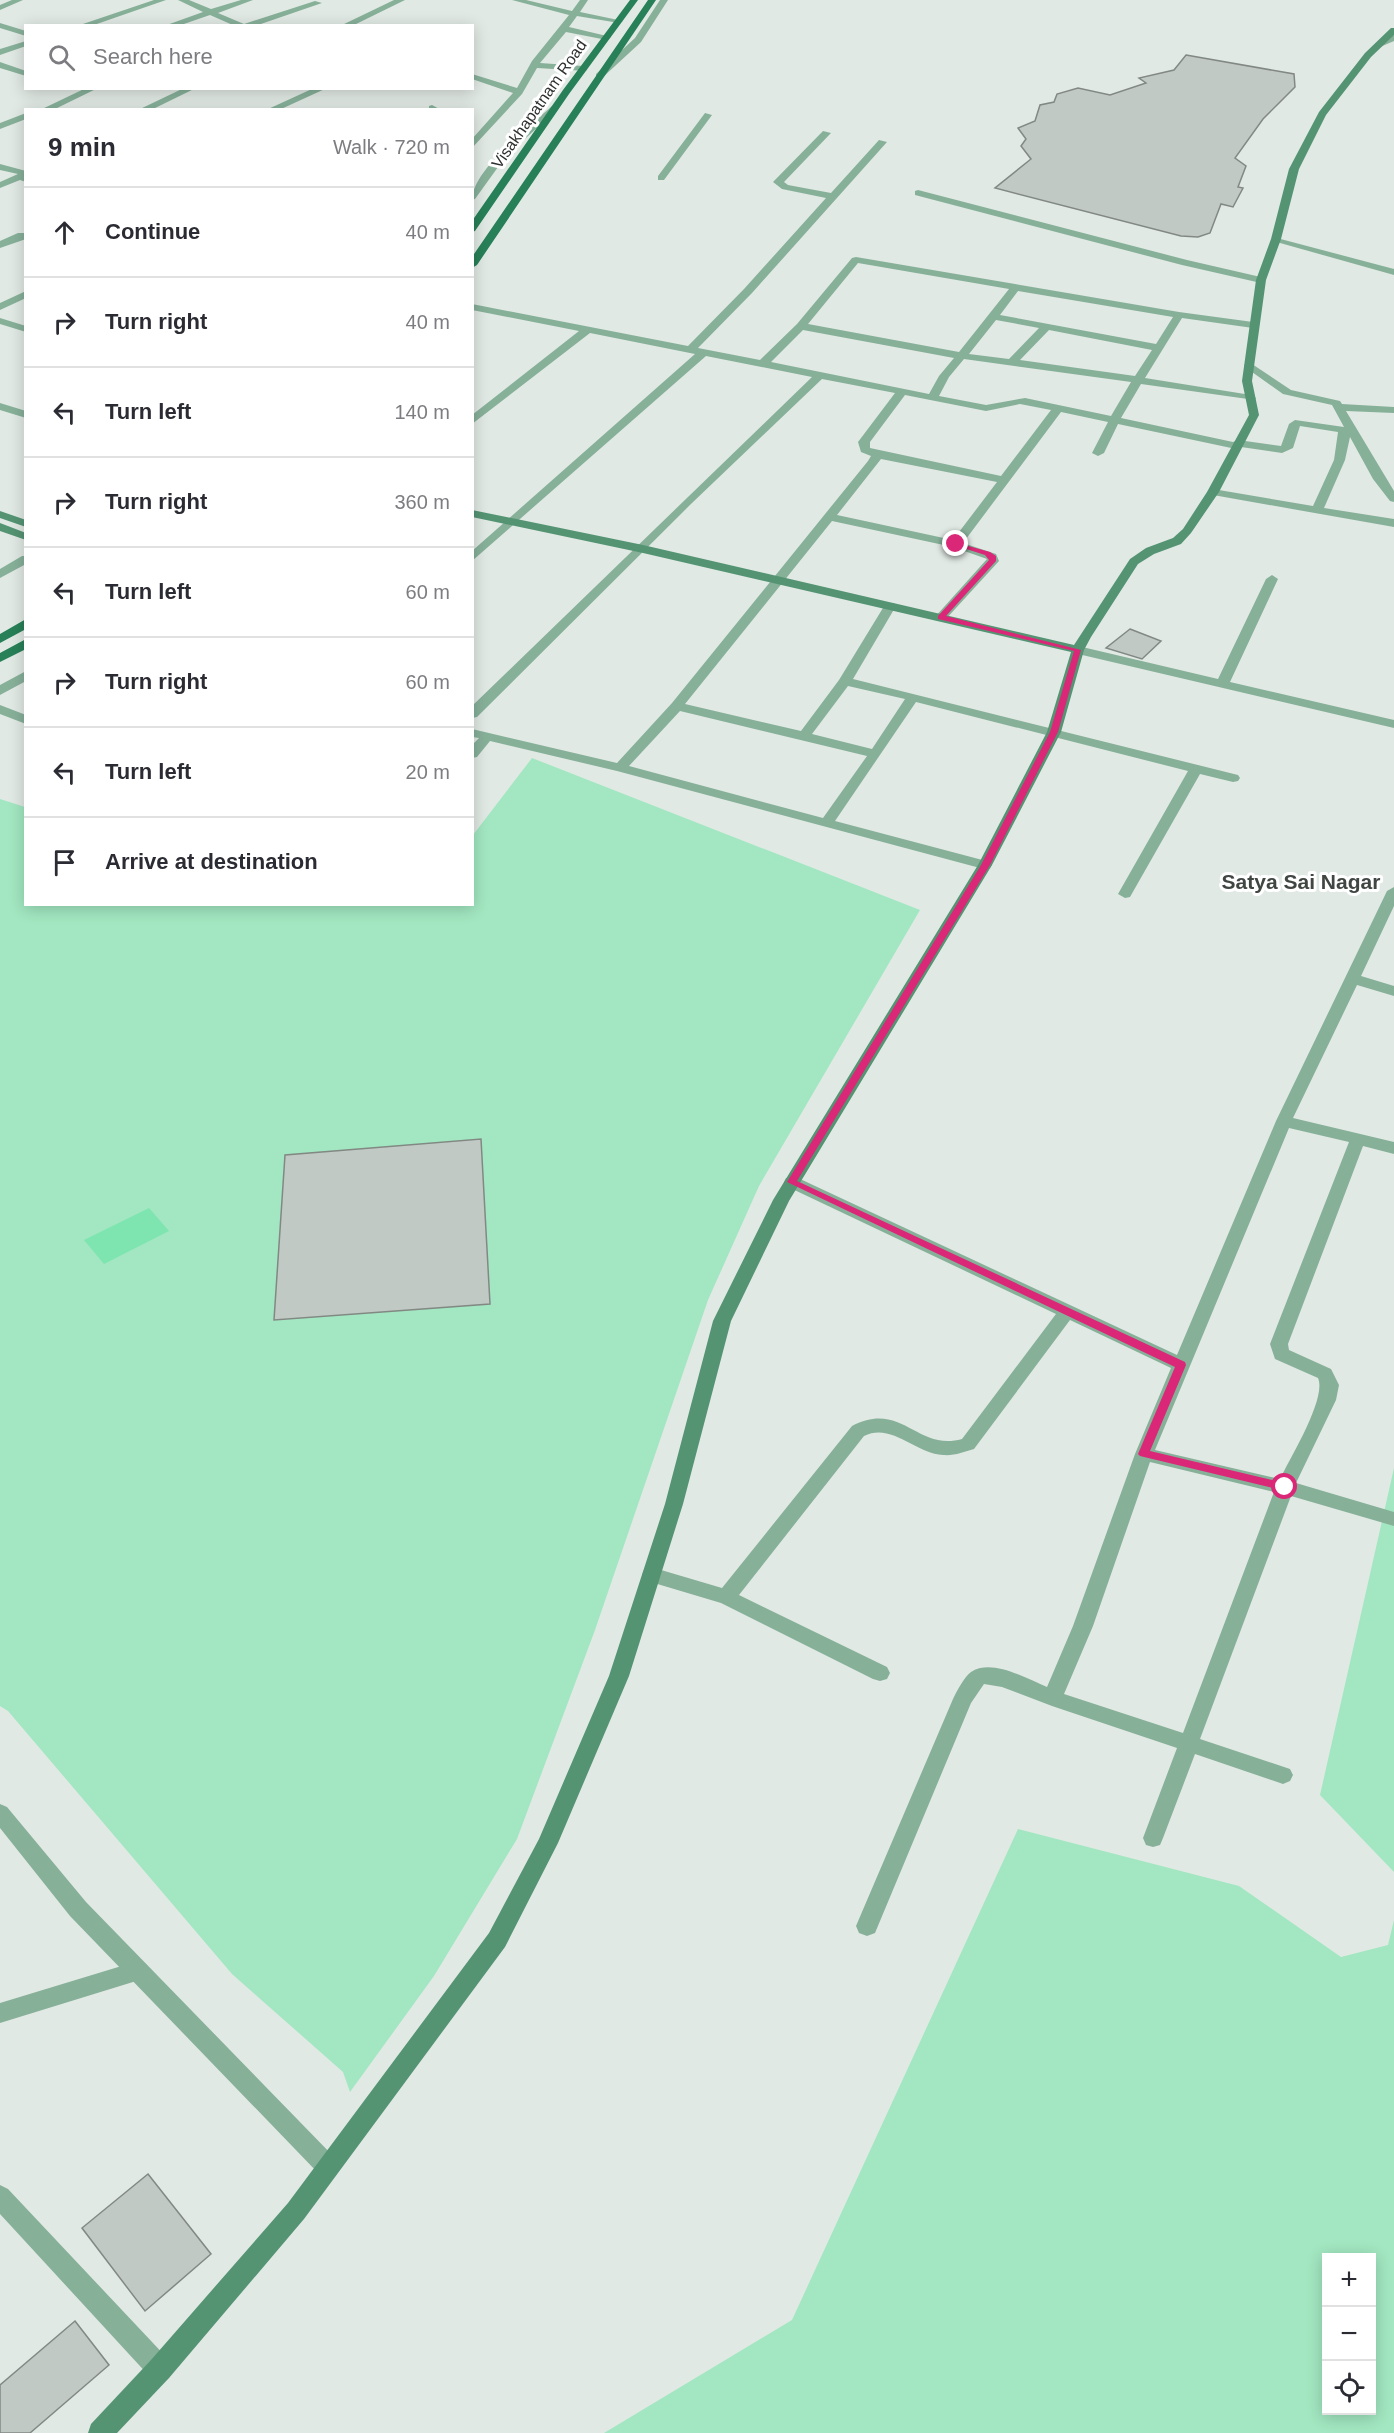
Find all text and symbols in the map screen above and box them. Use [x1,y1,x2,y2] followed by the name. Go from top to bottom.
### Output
[24,24,474,90] search box
[488,37,590,171] street label: Visakhapatnam Road
[45,41,78,74] icon: search
[93,44,213,69] text: Search here
[48,132,116,162] text: 9 min
[333,136,450,158] text: Walk · 720 m
[48,216,81,249] icon: ahead
[105,219,200,244] text: Continue
[406,221,450,243] text: 40 m
[48,306,81,339] icon: right
[105,309,207,334] text: Turn right
[406,311,450,333] text: 40 m
[48,396,81,429] icon: left
[105,399,191,424] text: Turn left
[394,401,450,423] text: 140 m
[48,486,81,519] icon: right
[105,489,207,514] text: Turn right
[394,491,450,513] text: 360 m
[942,530,968,556] route end
[48,576,81,609] icon: left
[105,579,191,604] text: Turn left
[406,581,450,603] text: 60 m
[48,666,81,699] icon: right
[105,669,207,694] text: Turn right
[406,671,450,693] text: 60 m
[48,756,81,789] icon: left
[105,759,191,784] text: Turn left
[406,761,450,783] text: 20 m
[48,846,81,879] icon: arrive
[105,849,318,874] text: Arrive at destination
[1222,870,1380,893] district label: Satya Sai Nagar
[1271,1473,1297,1499] route start
[1322,2253,1376,2415] map controls
[1322,2253,1376,2307] button: +
[1322,2307,1376,2361] button: −
[1322,2361,1376,2415] button: locate

